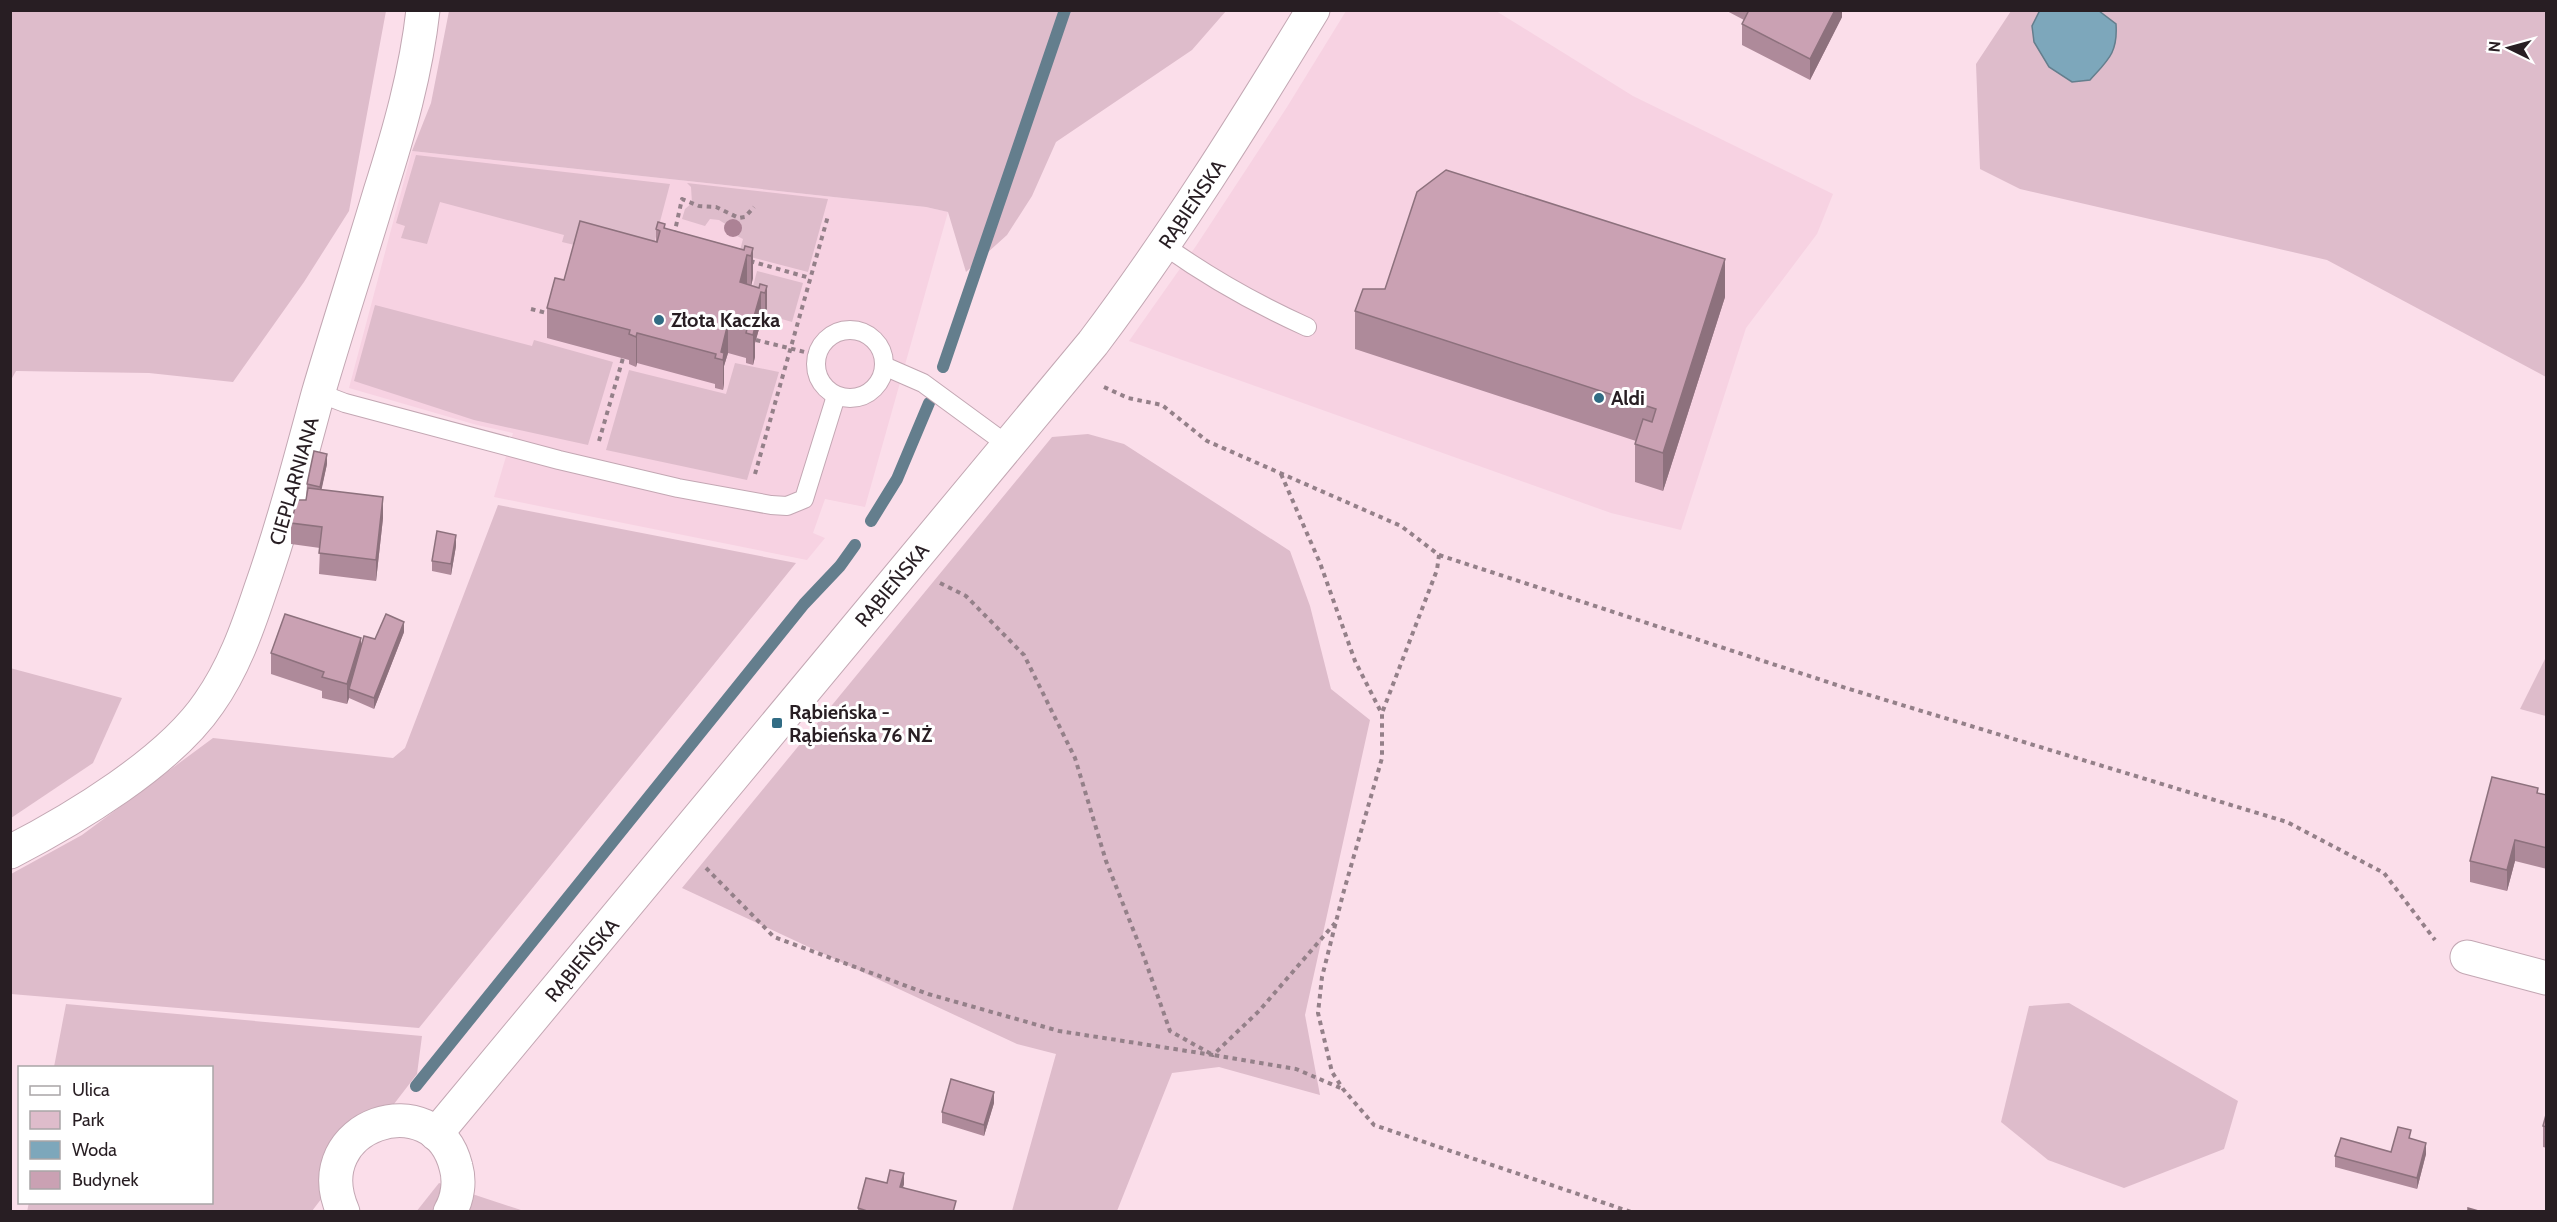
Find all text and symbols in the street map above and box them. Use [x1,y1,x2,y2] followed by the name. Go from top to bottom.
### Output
[2479,18,2539,78] north arrow
[2485,40,2505,53] text: N
[1154,154,1231,253] street label: RĄBIEŃSKA
[671,308,780,332] place label: Złota Kaczka
[652,313,666,327] marker: Złota Kaczka
[1611,386,1645,410] place label: Aldi
[1592,391,1606,405] marker: Aldi
[264,413,324,548] street label: CIEPLARNIANA
[850,538,934,632] street label: RĄBIEŃSKA
[789,700,932,747] place label: Rąbieńska - Rąbieńska 76 NŻ
[770,716,784,730] marker: Rąbieńska - Rąbieńska 76 NŻ
[540,913,624,1007] street label: RĄBIEŃSKA
[18,1066,213,1204] legend
[72,1079,110,1101] text: Ulica
[72,1109,105,1131] text: Park
[72,1139,117,1161] text: Woda
[72,1169,139,1191] text: Budynek

